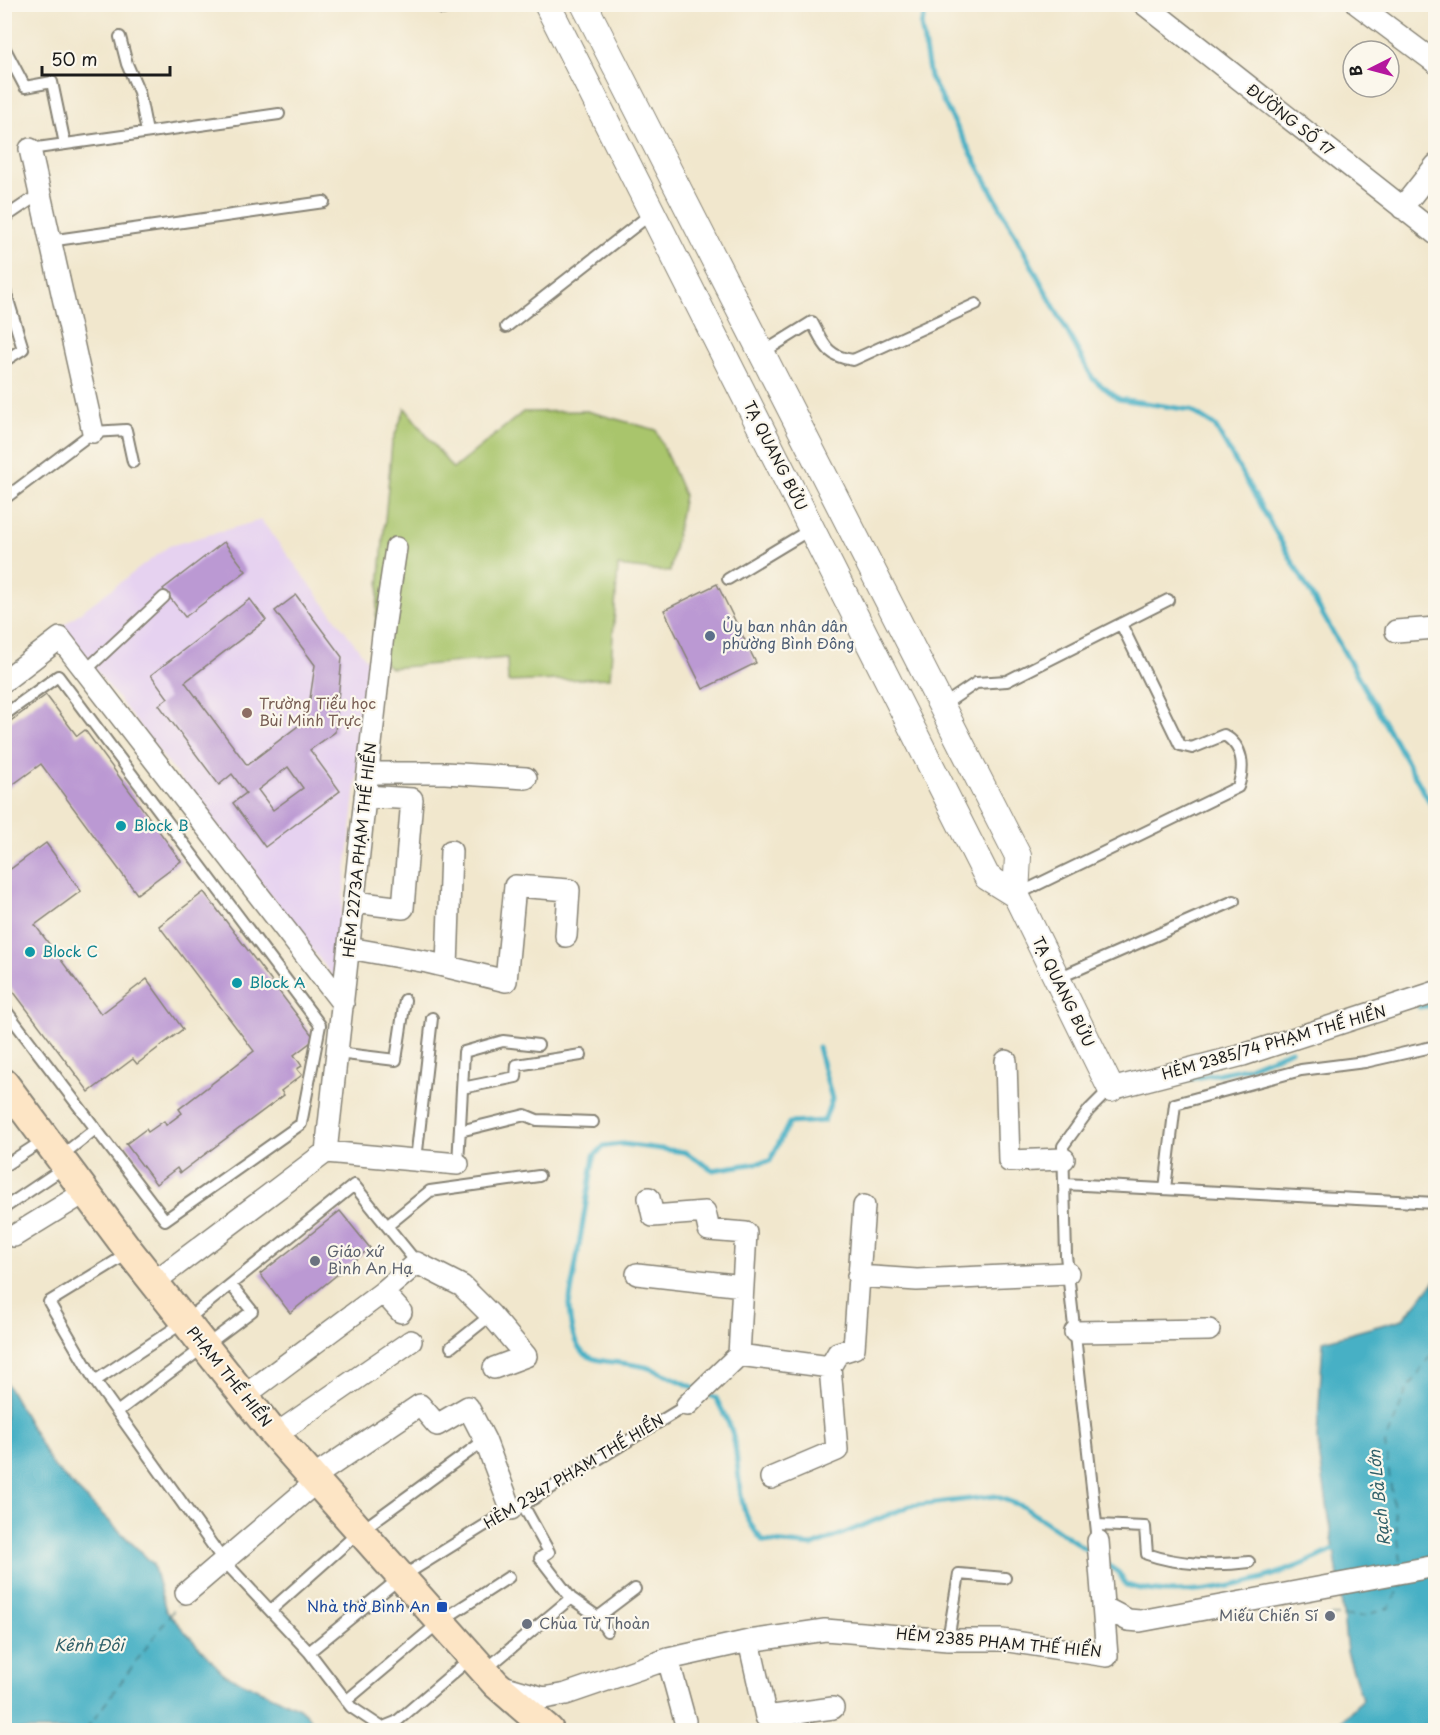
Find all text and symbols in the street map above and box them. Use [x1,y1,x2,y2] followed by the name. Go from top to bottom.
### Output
[42,39,170,77] scale bar
[1341,39,1401,99] north arrow
[51,45,98,72] text: 50 m
[1343,64,1368,77] text: B
[1242,77,1340,160] street label: ĐƯỜNG SỐ 17
[739,396,814,514] street label: TẠ QUANG BỬU
[722,614,855,654] place label: Ủy ban nhân dân phường Bình Đông
[703,629,717,643] marker: Ủy ban nhân dân phường Bình Đông
[259,691,376,731] place label: Trường Tiểu học Bùi Minh Trực
[240,706,254,720] marker: Trường Tiểu học Bùi Minh Trực
[336,741,381,958] street label: HẺM 2273A PHẠM THẾ HIỂN
[133,813,189,836] place label: Block B
[114,819,128,833] marker: Block B
[1028,932,1101,1051] street label: TẠ QUANG BỬU
[42,939,98,962] place label: Block C
[23,945,37,959] marker: Block C
[249,970,306,993] place label: Block A
[230,976,244,990] marker: Block A
[1159,998,1388,1085] street label: HẺM 2385/74 PHẠM THẾ HIỂN
[327,1239,413,1279] place label: Giáo xứ Bình An Hạ
[308,1254,322,1268] marker: Giáo xứ Bình An Hạ
[182,1321,278,1432] street label: PHẠM THẾ HIỂN
[479,1408,668,1534] street label: HẺM 2347 PHẠM THẾ HIỂN
[1361,1448,1395,1547] water label: Rạch Bà Lớn
[307,1594,430,1617] place label: Nhà thờ Bình An
[435,1600,449,1614] marker: Nhà thờ Bình An
[1219,1603,1319,1626] place label: Miếu Chiến Sĩ
[1323,1609,1337,1623] marker: Miếu Chiến Sĩ
[539,1611,650,1634] place label: Chùa Từ Thoàn
[520,1617,534,1631] marker: Chùa Từ Thoàn
[895,1621,1103,1662] street label: HẺM 2385 PHẠM THẾ HIỂN
[54,1632,126,1656] water label: Kênh Đôi

